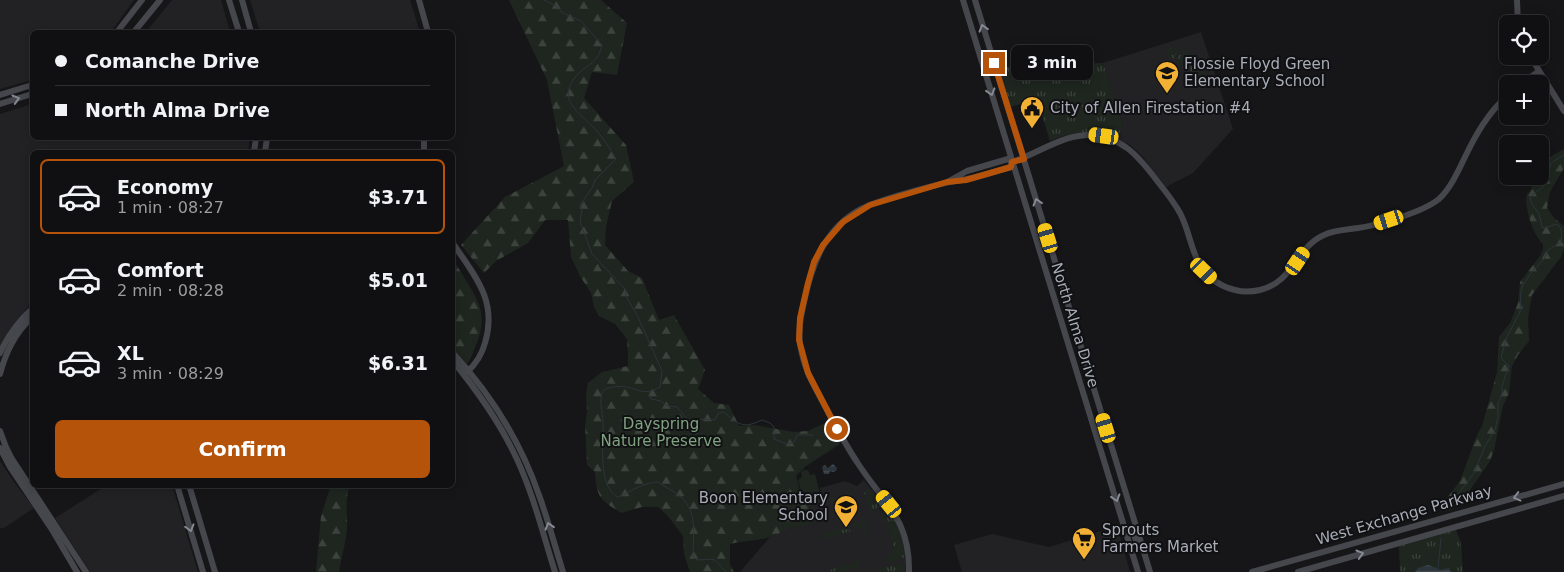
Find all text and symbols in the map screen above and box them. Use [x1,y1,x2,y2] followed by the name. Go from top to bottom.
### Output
[1499,15,1549,185] map controls
[1499,15,1549,65] button: locate
[979,25,989,33] one-way arrow
[1012,46,1094,80] callout: 3 min
[85,50,259,72] text: Comanche Drive
[983,52,1005,74] route end
[1027,53,1077,72] text: 3 min
[1184,55,1330,90] place label: Flossie Floyd Green Elementary School
[1154,60,1180,94] school or university icon: Flossie Floyd Green Elementary School
[1499,75,1549,125] button: +
[985,88,995,96] one-way arrow
[12,95,20,105] one-way arrow
[1019,95,1045,129] public building icon: City of Allen Firestation #4
[85,99,270,121] text: North Alma Drive
[1050,99,1251,117] place label: City of Allen Firestation #4
[1088,126,1119,146] car
[1499,135,1549,185] button: −
[57,174,102,219] icon: car
[117,176,213,198] text: Economy
[368,186,428,208] text: $3.71
[117,198,224,217] text: 1 min · 08:27
[1032,198,1042,206] one-way arrow
[1372,208,1405,232] car
[1036,221,1059,255] car
[1283,244,1312,278] car
[1188,255,1220,287] car
[57,257,102,302] icon: car
[117,259,204,281] text: Comfort
[1047,260,1103,390] street label: North Alma Drive
[368,269,428,291] text: $5.01
[117,281,224,300] text: 2 min · 08:28
[57,340,102,385] icon: car
[117,342,144,364] text: XL
[368,352,428,374] text: $6.31
[117,364,224,383] text: 3 min · 08:29
[1094,411,1117,445] car
[601,415,721,450] park label: Dayspring Nature Preserve
[826,418,848,440] route start
[55,420,430,478] button: Confirm
[1314,481,1494,549] street label: West Exchange Parkway
[873,488,904,520] car
[699,489,828,524] place label: Boon Elementary School
[1513,491,1521,502] one-way arrow
[833,494,859,528] school or university icon: Boon Elementary School
[1110,494,1120,502] one-way arrow
[1102,521,1219,556] place label: Sprouts Farmers Market
[544,523,554,531] one-way arrow
[184,524,195,533] one-way arrow
[1071,526,1097,560] supermarket icon: Sprouts Farmers Market
[1356,549,1365,560] one-way arrow

